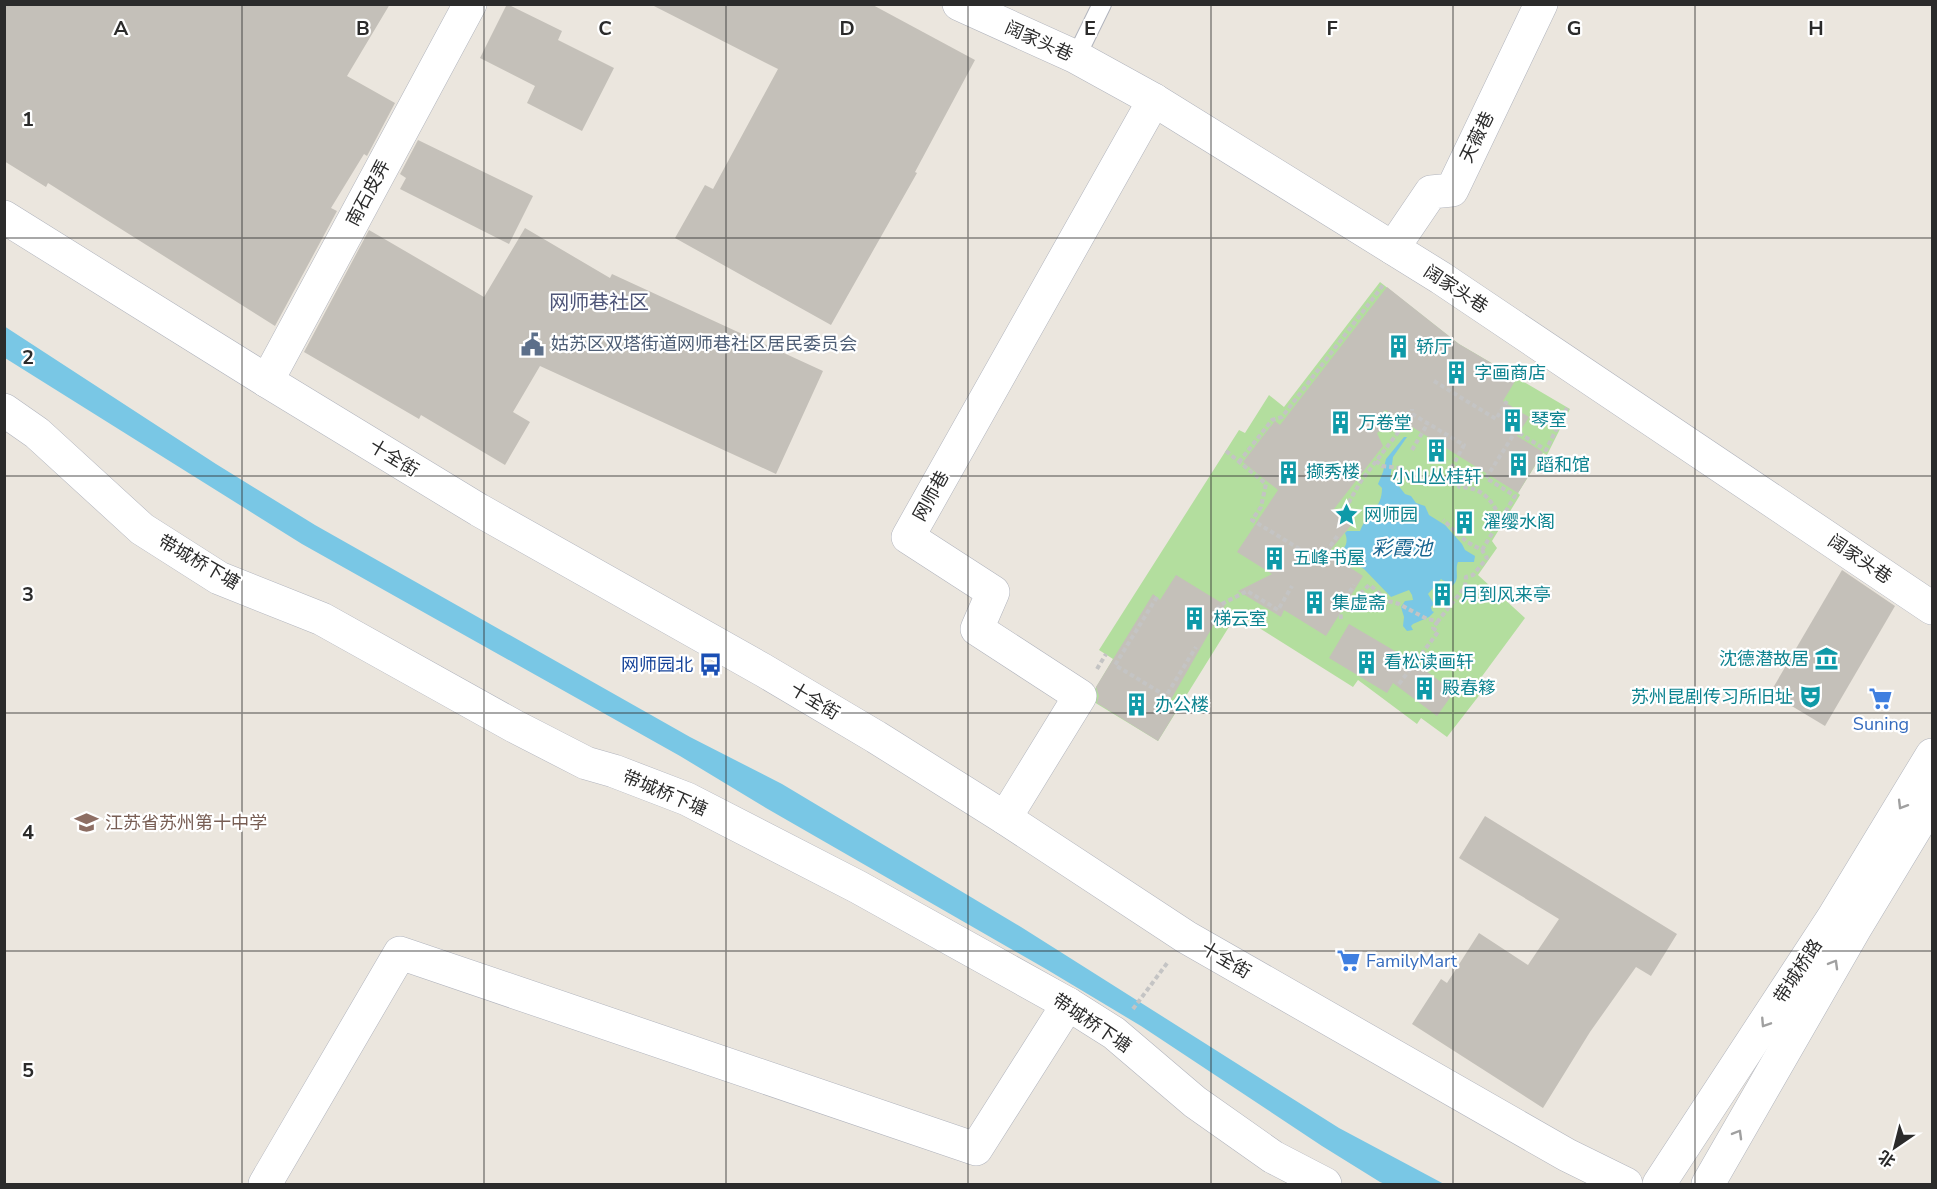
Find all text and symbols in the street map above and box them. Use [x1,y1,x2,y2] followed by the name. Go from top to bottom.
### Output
[114,15,129,42] text: A
[356,15,370,42] text: B
[598,15,612,42] text: C
[839,15,855,42] text: D
[1001,15,1077,67] street label: 阔家头巷
[1084,15,1096,42] text: E
[1326,15,1338,42] text: F
[1567,15,1581,42] text: G
[1808,15,1824,42] text: H
[22,106,34,133] text: 1
[1454,107,1500,167] street label: 天薇巷
[341,156,395,230] street label: 南石皮弄
[1419,259,1493,319] street label: 阔家头巷
[549,289,649,316] district label: 网师巷社区
[520,331,546,357] public building icon: 姑苏区双塔街道网师巷社区居民委员会
[551,332,857,356] place label: 姑苏区双塔街道网师巷社区居民委员会
[1385,334,1411,360] building icon: 轿厅
[1416,335,1452,359] place label: 轿厅
[22,344,34,371] text: 2
[1443,360,1469,386] building icon: 字画商店
[1474,361,1546,385] place label: 字画商店
[1500,407,1526,433] building icon: 琴室
[1531,408,1567,432] place label: 琴室
[1327,410,1353,436] building icon: 万卷堂
[1358,411,1412,435] place label: 万卷堂
[365,434,423,482] street label: 十全街
[1424,438,1450,464] building icon: 小山丛桂轩
[1505,452,1531,478] building icon: 蹈和馆
[1536,453,1590,477] place label: 蹈和馆
[1275,459,1301,485] building icon: 撷秀楼
[1306,460,1360,484] place label: 撷秀楼
[1392,465,1482,489] place label: 小山丛桂轩
[907,467,955,525] street label: 网师巷
[1333,502,1359,528] place icon: 网师园
[1364,503,1418,527] place label: 网师园
[1452,509,1478,535] building icon: 濯缨水阁
[1483,510,1555,534] place label: 濯缨水阁
[154,529,244,595] street label: 带城桥下塘
[1823,529,1897,589] street label: 阔家头巷
[1372,535,1434,562] water label: 彩霞池
[1262,545,1288,571] building icon: 五峰书屋
[1293,546,1365,570] place label: 五峰书屋
[22,581,34,608] text: 3
[1430,582,1456,608] building icon: 月到风来亭
[1461,583,1551,607] place label: 月到风来亭
[1301,590,1327,616] building icon: 集虚斋
[1332,591,1386,615] place label: 集虚斋
[1182,606,1208,632] building icon: 梯云室
[1213,607,1267,631] place label: 梯云室
[1814,646,1840,672] museum icon: 沈德潜故居
[1719,647,1809,671] place label: 沈德潜故居
[1353,649,1379,675] building icon: 看松读画轩
[1384,650,1474,674] place label: 看松读画轩
[698,652,724,678] bus stop icon: 网师园北
[621,653,693,677] place label: 网师园北
[1411,675,1437,701] building icon: 殿春簃
[1442,676,1496,700] place label: 殿春簃
[786,677,844,725] street label: 十全街
[1798,684,1824,710] theatre icon: 苏州昆剧传习所旧址
[1631,685,1793,709] place label: 苏州昆剧传习所旧址
[1868,685,1894,711] supermarket icon: Suning
[1124,692,1150,718] building icon: 办公楼
[1155,693,1209,717] place label: 办公楼
[1853,712,1909,736] place label: Suning
[619,764,711,822] street label: 带城桥下塘
[1898,799,1910,809] one-way arrow
[74,810,100,836] school or university icon: 江苏省苏州第十中学
[105,811,267,835] place label: 江苏省苏州第十中学
[22,819,34,846] text: 4
[1768,934,1828,1008] street label: 带城桥路
[1197,936,1255,984] street label: 十全街
[1335,948,1361,974] supermarket icon: FamilyMart
[1366,949,1458,973] place label: FamilyMart
[1827,960,1839,971] one-way arrow
[1048,988,1136,1058] street label: 带城桥下塘
[1760,1017,1772,1027] one-way arrow
[22,1057,34,1084] text: 5
[1865,1117,1925,1177] north arrow
[1730,1130,1742,1140] one-way arrow
[1874,1145,1900,1172] text: 北

